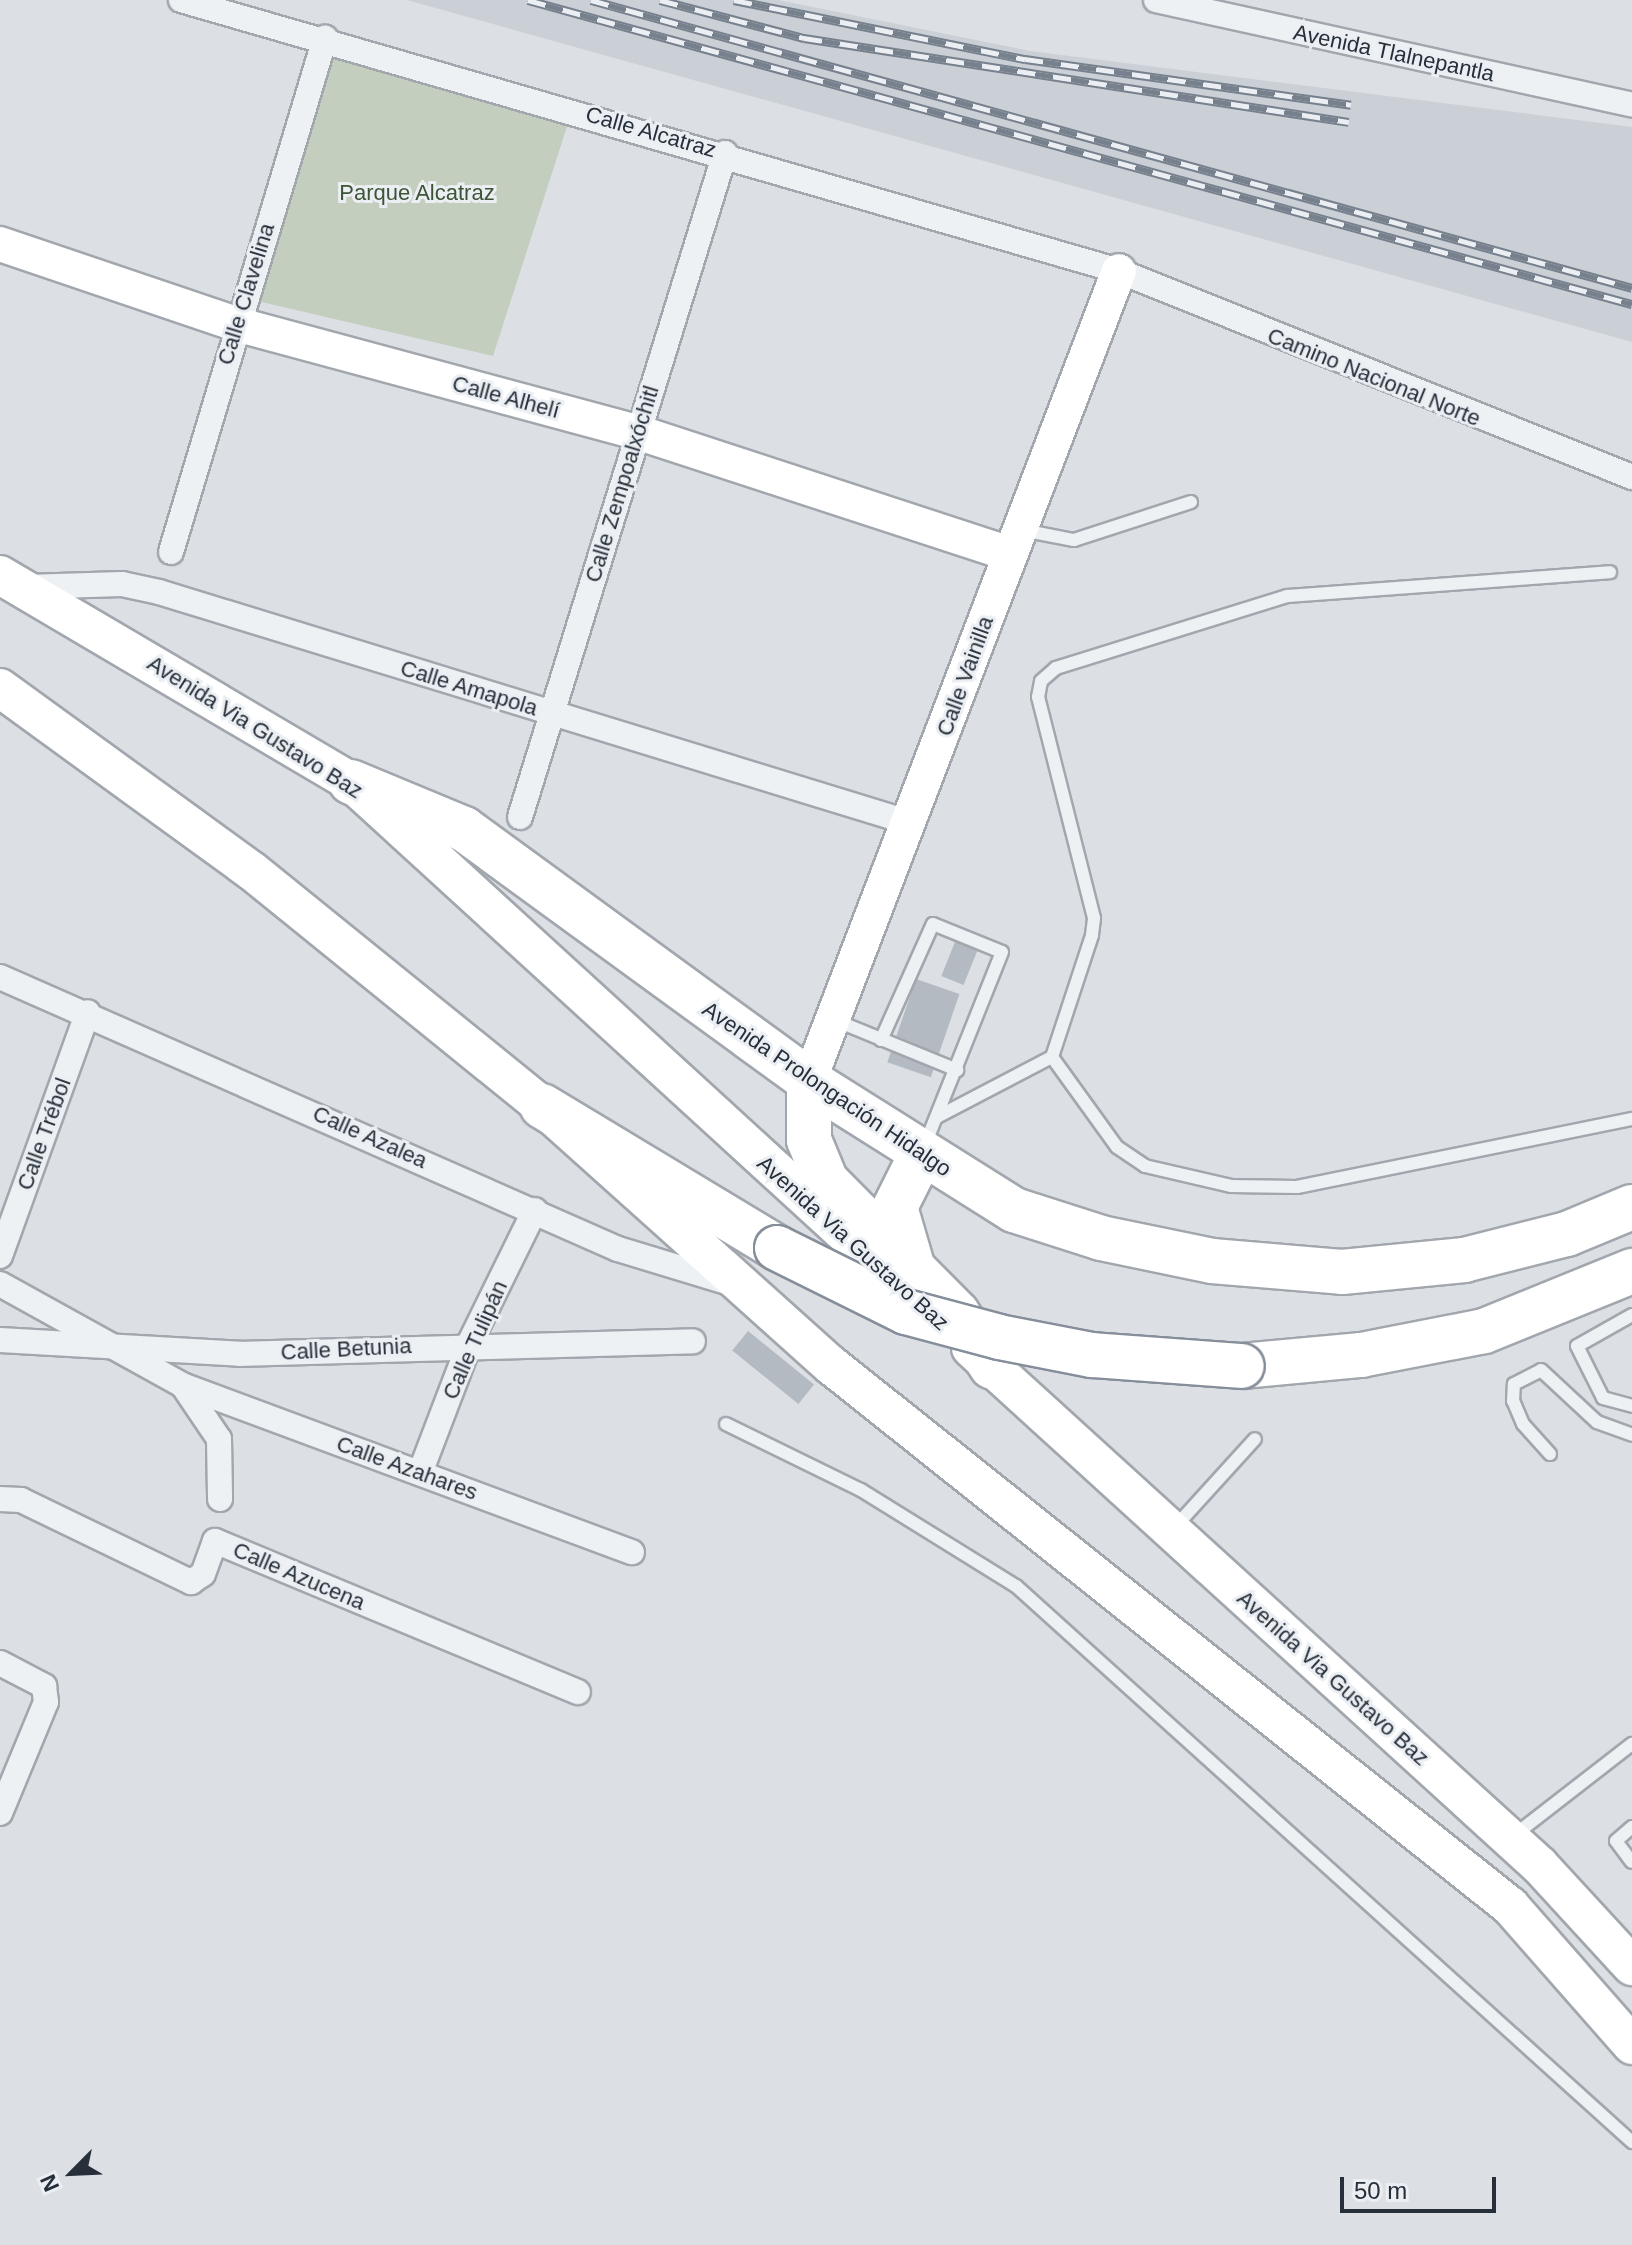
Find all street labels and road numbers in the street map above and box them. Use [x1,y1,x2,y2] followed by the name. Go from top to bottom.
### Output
[1291,19,1497,87] street label: Avenida Tlalnepantla
[582,101,720,163] street label: Calle Alcatraz
[212,220,280,368] street label: Calle Clavelina
[1264,322,1484,432] street label: Camino Nacional Norte
[449,370,563,424] street label: Calle Alhelí
[580,383,664,585] street label: Calle Zempoalxóchitl
[931,612,999,740] street label: Calle Vainilla
[143,650,367,804] street label: Avenida Via Gustavo Baz
[397,654,541,722] street label: Calle Amapola
[698,996,956,1182] street label: Avenida Prolongación Hidalgo
[11,1074,77,1194] street label: Calle Trébol
[308,1100,432,1174] street label: Calle Azalea
[752,1150,954,1336] street label: Avenida Via Gustavo Baz
[437,1276,513,1404] street label: Calle Tulipán
[280,1332,412,1366] street label: Calle Betunia
[332,1430,482,1506] street label: Calle Azahares
[229,1536,369,1616] street label: Calle Azucena
[1232,1585,1434,1771] street label: Avenida Via Gustavo Baz

